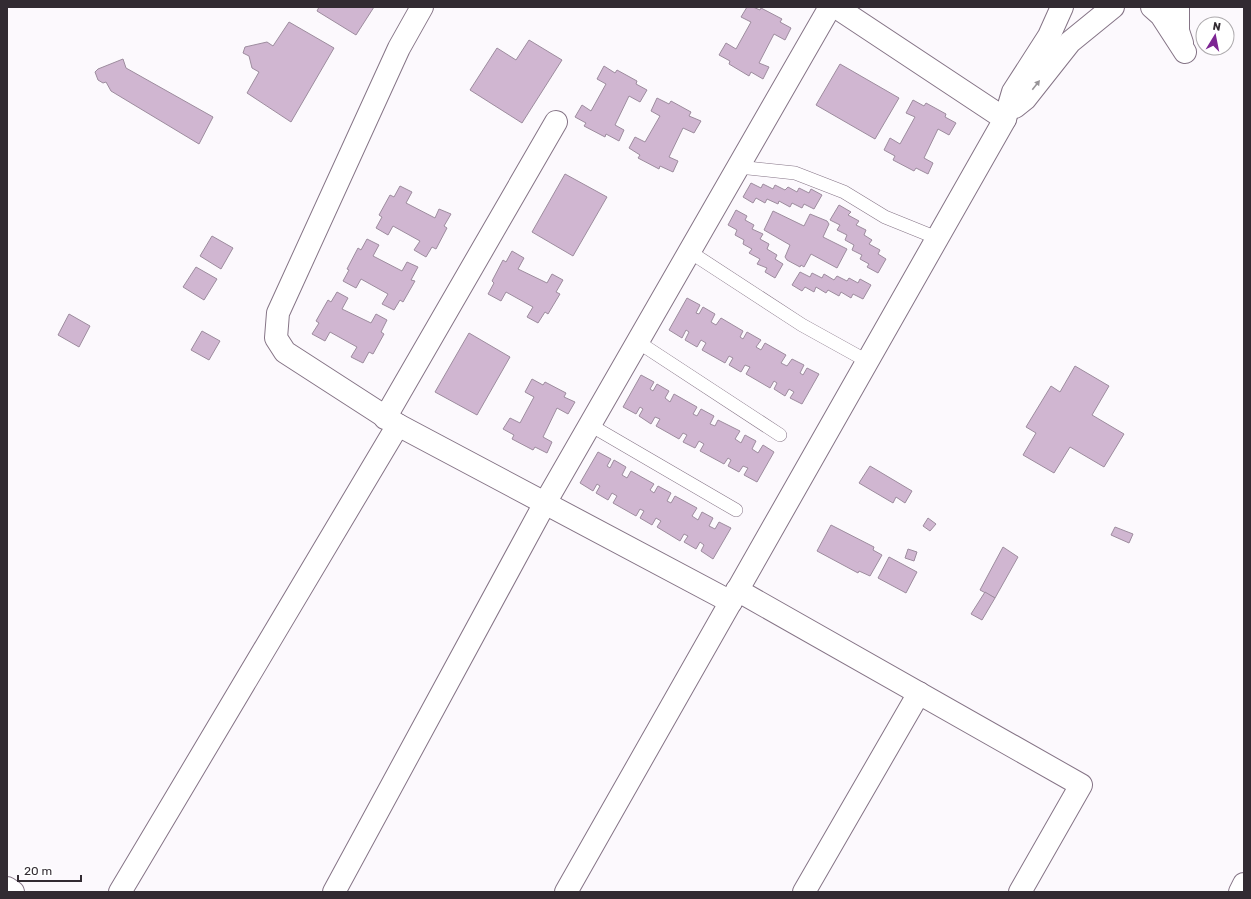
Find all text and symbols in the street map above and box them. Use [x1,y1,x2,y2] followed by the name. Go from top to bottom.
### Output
[1195,16,1235,56] north arrow
[1212,20,1222,34] text: N
[1031,80,1040,91] one-way arrow
[18,857,81,883] scale bar
[24,864,52,878] text: 20 m

